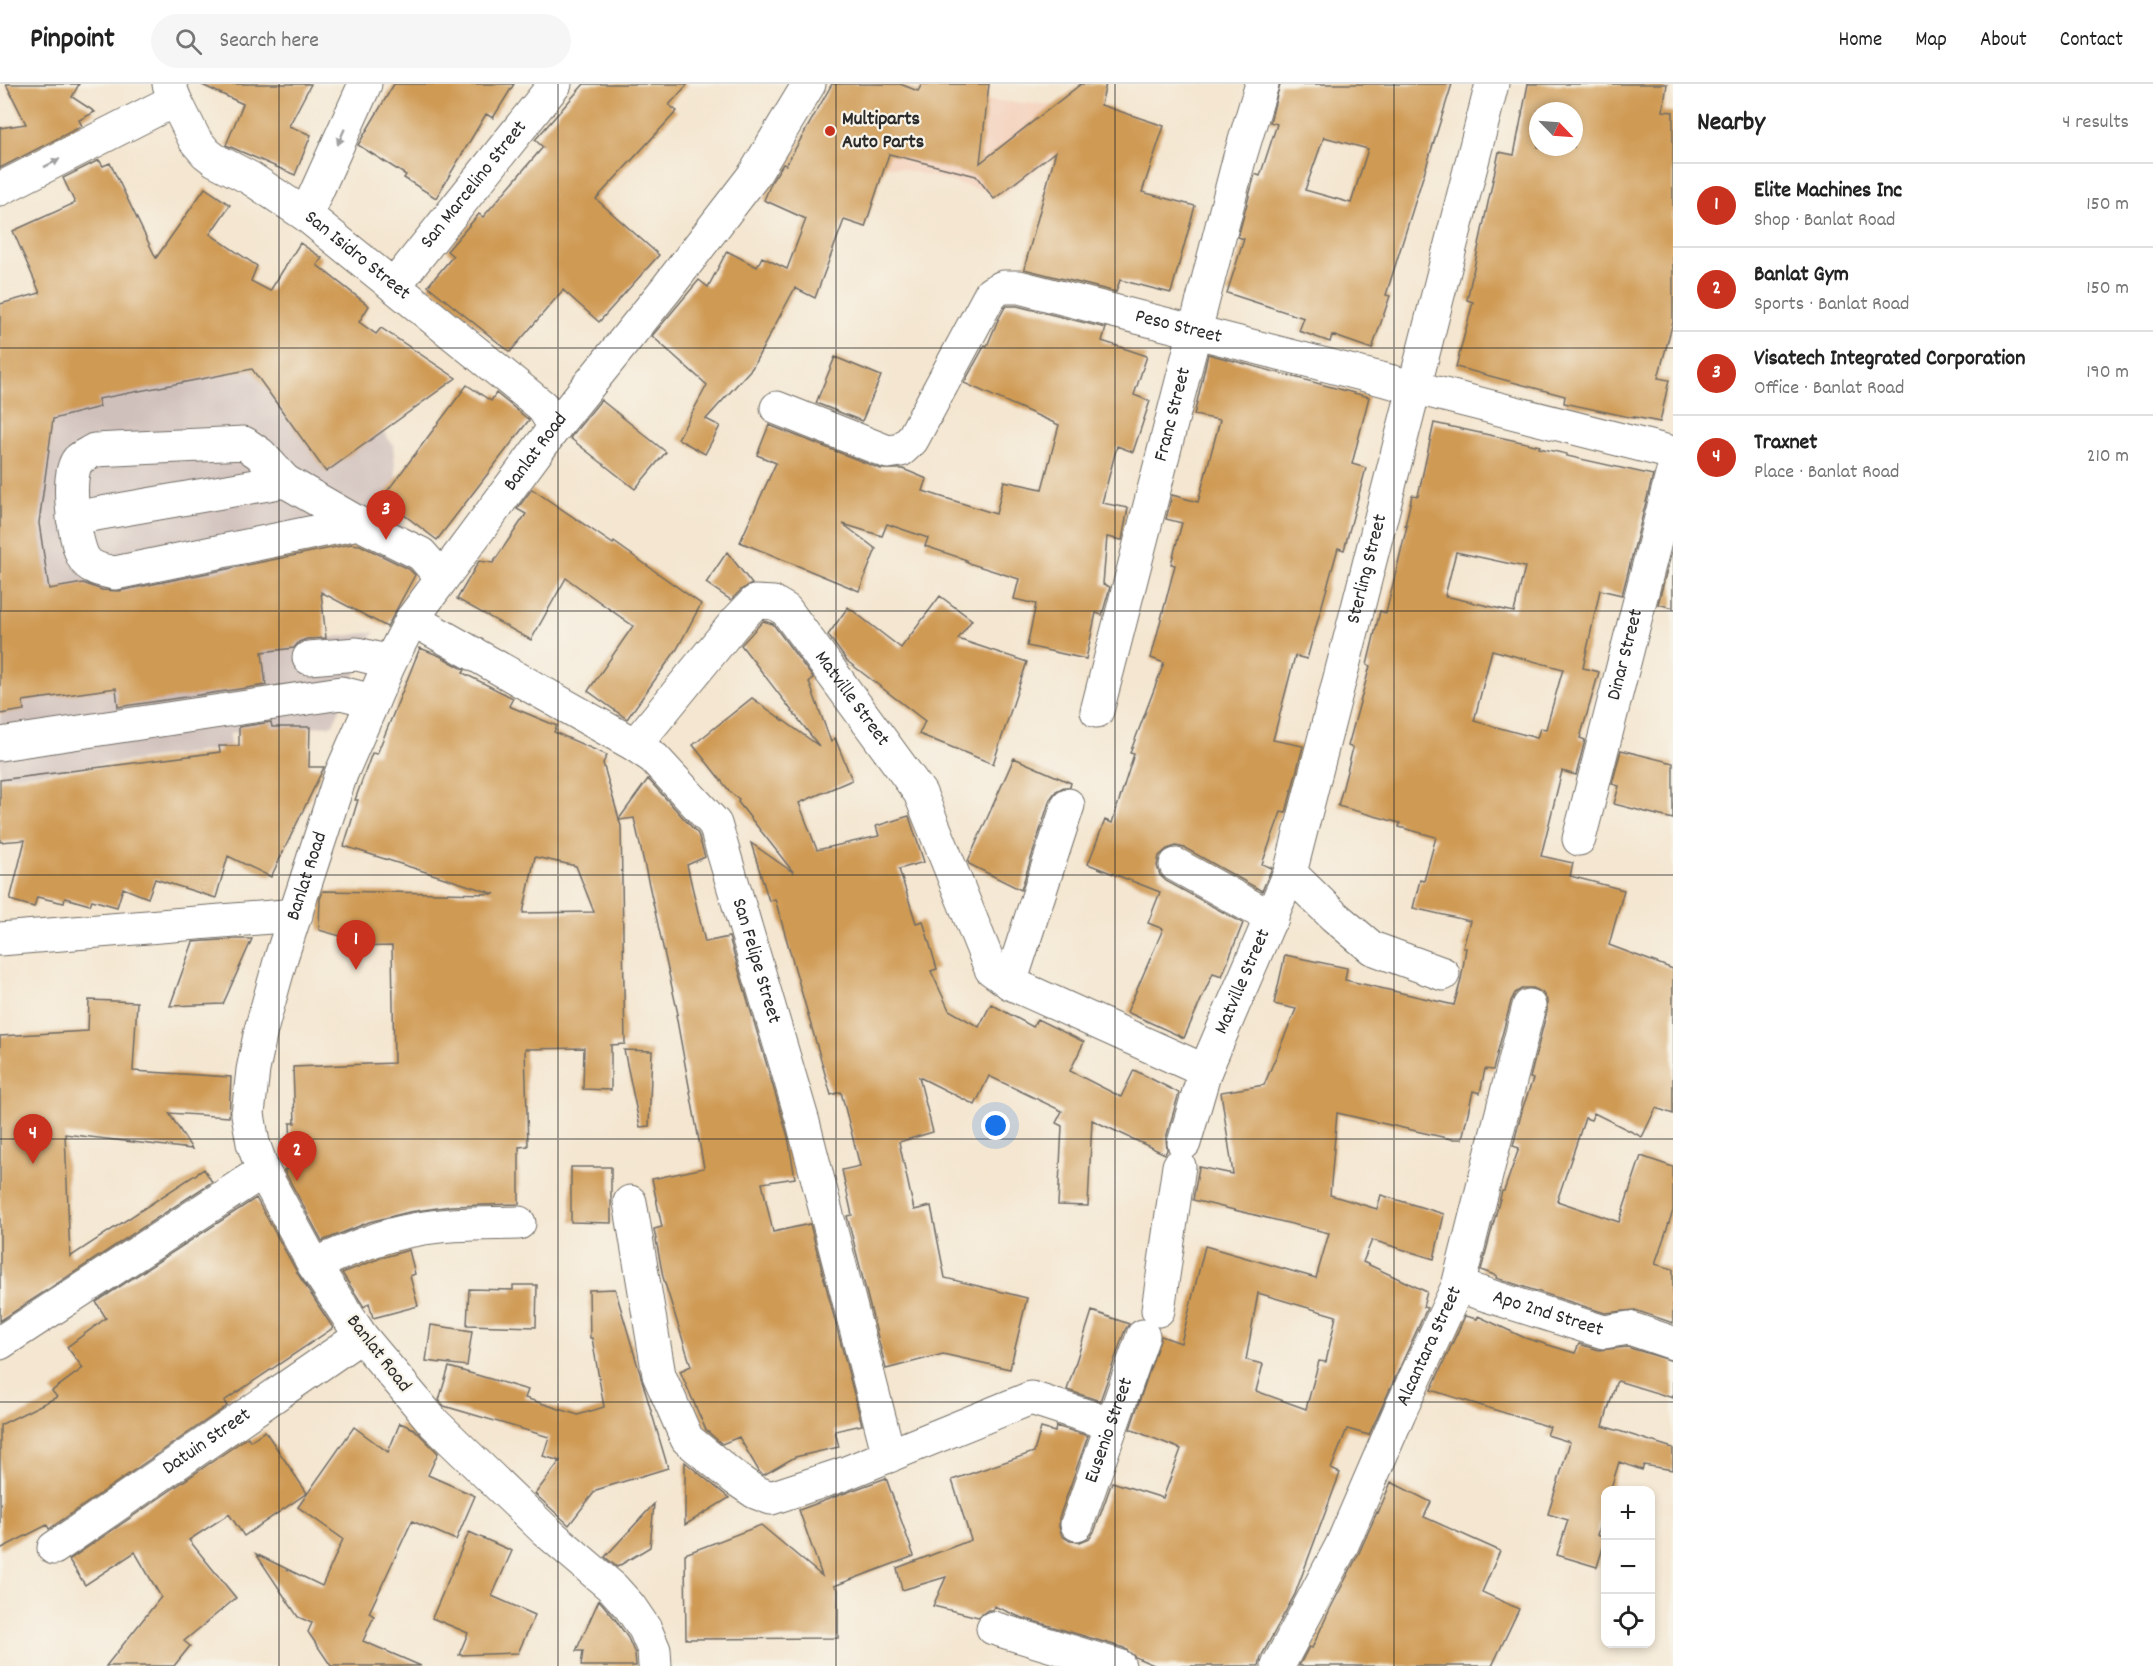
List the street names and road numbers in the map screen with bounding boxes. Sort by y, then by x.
street label: San Marcelino Street [414,115,534,255]
street label: San Isidro Street [298,205,416,308]
street label: Peso Street [1132,303,1225,352]
street label: Franc Street [1148,365,1199,465]
street label: Banlat Road [497,407,575,498]
street label: Sterling Street [1340,511,1395,627]
street label: Dinar Street [1601,606,1651,704]
street label: Matville Street [807,646,896,753]
street label: Banlat Road [280,828,335,924]
street label: San Felipe Street [724,895,787,1027]
street label: Matville Street [1208,925,1278,1039]
street label: Alcantara Street [1390,1282,1470,1411]
street label: Apo 2nd Street [1489,1284,1606,1345]
street label: Banlat Road [339,1309,417,1399]
street label: Eusenio Street [1078,1374,1141,1487]
street label: Datuin Street [157,1402,257,1483]

